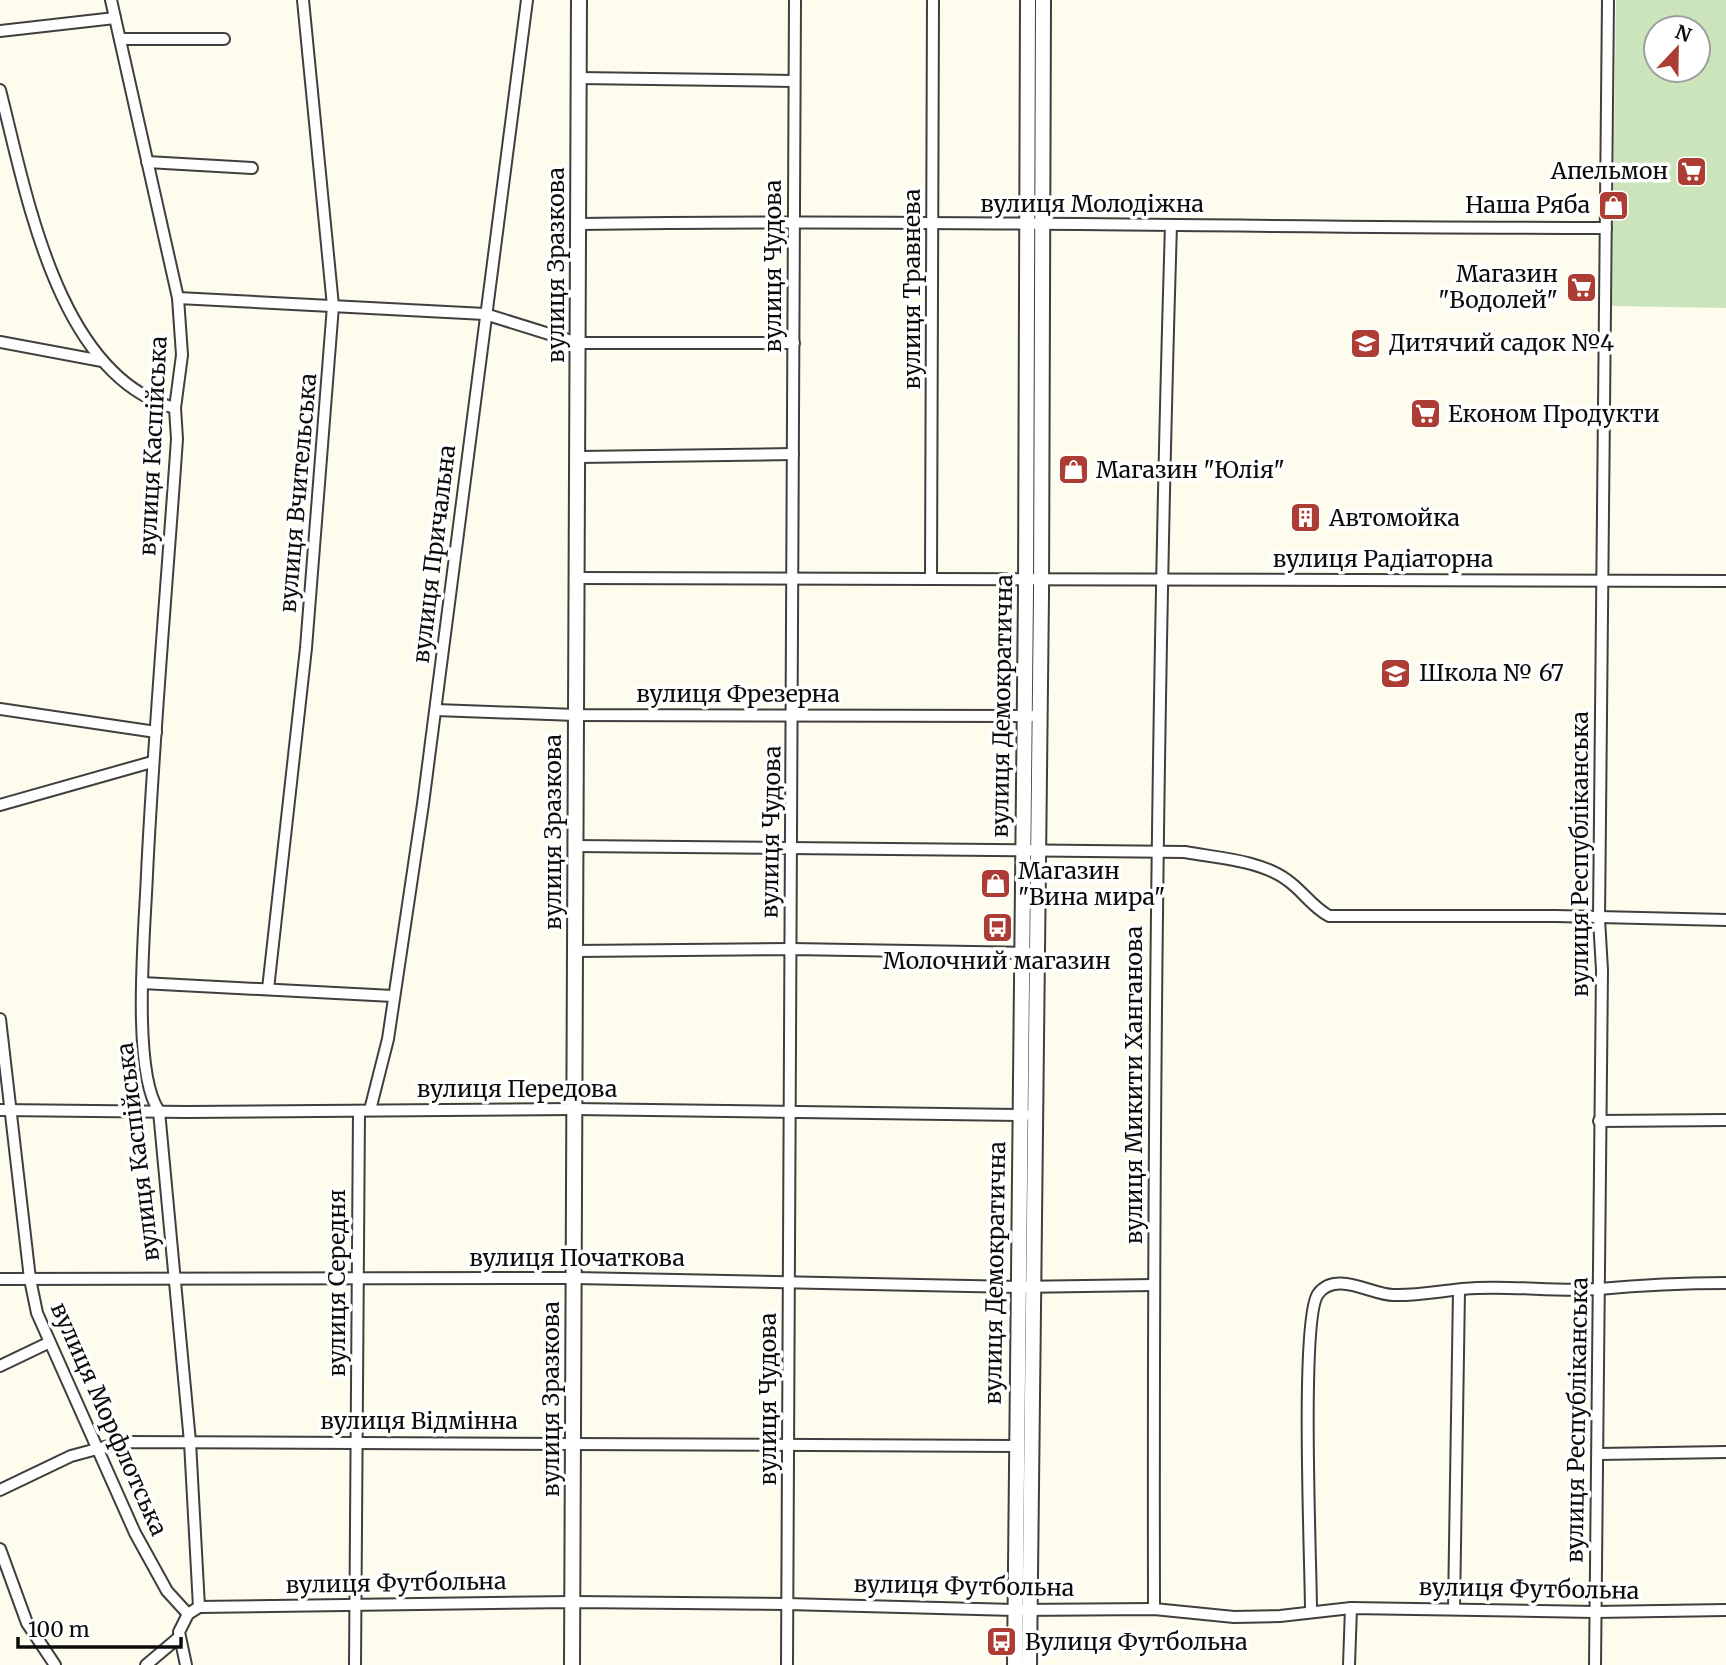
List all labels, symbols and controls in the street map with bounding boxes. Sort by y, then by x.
north arrow [1642,14,1712,84]
text: N [1672,19,1695,47]
supermarket icon: Апельмон [1674,154,1708,188]
place label: Апельмон [1550,156,1668,185]
street label: вулиця Зразкова [541,167,570,363]
street label: вулиця Чудова [758,180,787,352]
shop icon: Наша Ряба [1596,188,1630,222]
street label: вулиця Травнева [897,189,926,389]
street label: вулиця Молодіжна [980,189,1204,218]
place label: Наша Ряба [1465,190,1590,219]
place label: Магазин "Водолей" [1438,259,1558,314]
supermarket icon: Магазин "Водолей" [1564,270,1598,304]
school or university icon: Дитячий садок №4 [1349,326,1383,360]
place label: Дитячий садок №4 [1389,328,1614,357]
street label: вулиця Каспійська [132,335,173,557]
street label: вулиця Вчительська [273,372,322,614]
supermarket icon: Економ Продукти [1408,397,1442,431]
place label: Економ Продукти [1448,399,1660,428]
street label: вулиця Причальна [406,443,461,665]
shop icon: Магазин "Юлія" [1056,453,1090,487]
place label: Магазин "Юлія" [1096,455,1285,484]
building icon: Автомойка [1289,501,1323,535]
place label: Автомойка [1328,503,1460,532]
street label: вулиця Радіаторна [1273,544,1493,573]
street label: вулиця Демократична [985,574,1018,838]
school or university icon: Школа № 67 [1379,656,1413,690]
place label: Школа № 67 [1419,658,1564,687]
street label: вулиця Фрезерна [636,679,840,708]
street label: вулиця Республіканська [1565,711,1594,997]
street label: вулиця Зразкова [538,734,567,930]
street label: вулиця Чудова [754,745,787,919]
place label: Магазин "Вина мира" [1018,856,1165,911]
shop icon: Магазин "Вина мира" [978,867,1012,901]
bus stop icon: Молочний магазин [980,910,1014,944]
street label: вулиця Микити Ханганова [1119,926,1148,1244]
place label: Молочний магазин [883,946,1111,975]
street label: вулиця Каспійська [110,1041,165,1263]
street label: вулиця Передова [417,1074,617,1103]
street label: вулиця Демократична [978,1141,1011,1405]
street label: вулиця Середня [322,1189,351,1377]
street label: вулиця Початкова [469,1243,685,1272]
street label: вулиця Республіканська [1560,1277,1593,1563]
street label: вулиця Морфлотська [45,1298,174,1540]
street label: вулиця Зразкова [536,1301,565,1497]
street label: вулиця Чудова [753,1313,782,1485]
street label: вулиця Відмінна [320,1406,518,1435]
street label: вулиця Футбольна [285,1566,507,1599]
street label: вулиця Футбольна [853,1569,1075,1602]
street label: вулиця Футбольна [1418,1572,1640,1605]
scale bar [18,1606,180,1650]
text: 100 m [28,1616,90,1643]
bus stop icon: Вулиця Футбольна [985,1625,1019,1659]
place label: Вулиця Футбольна [1025,1627,1248,1656]

